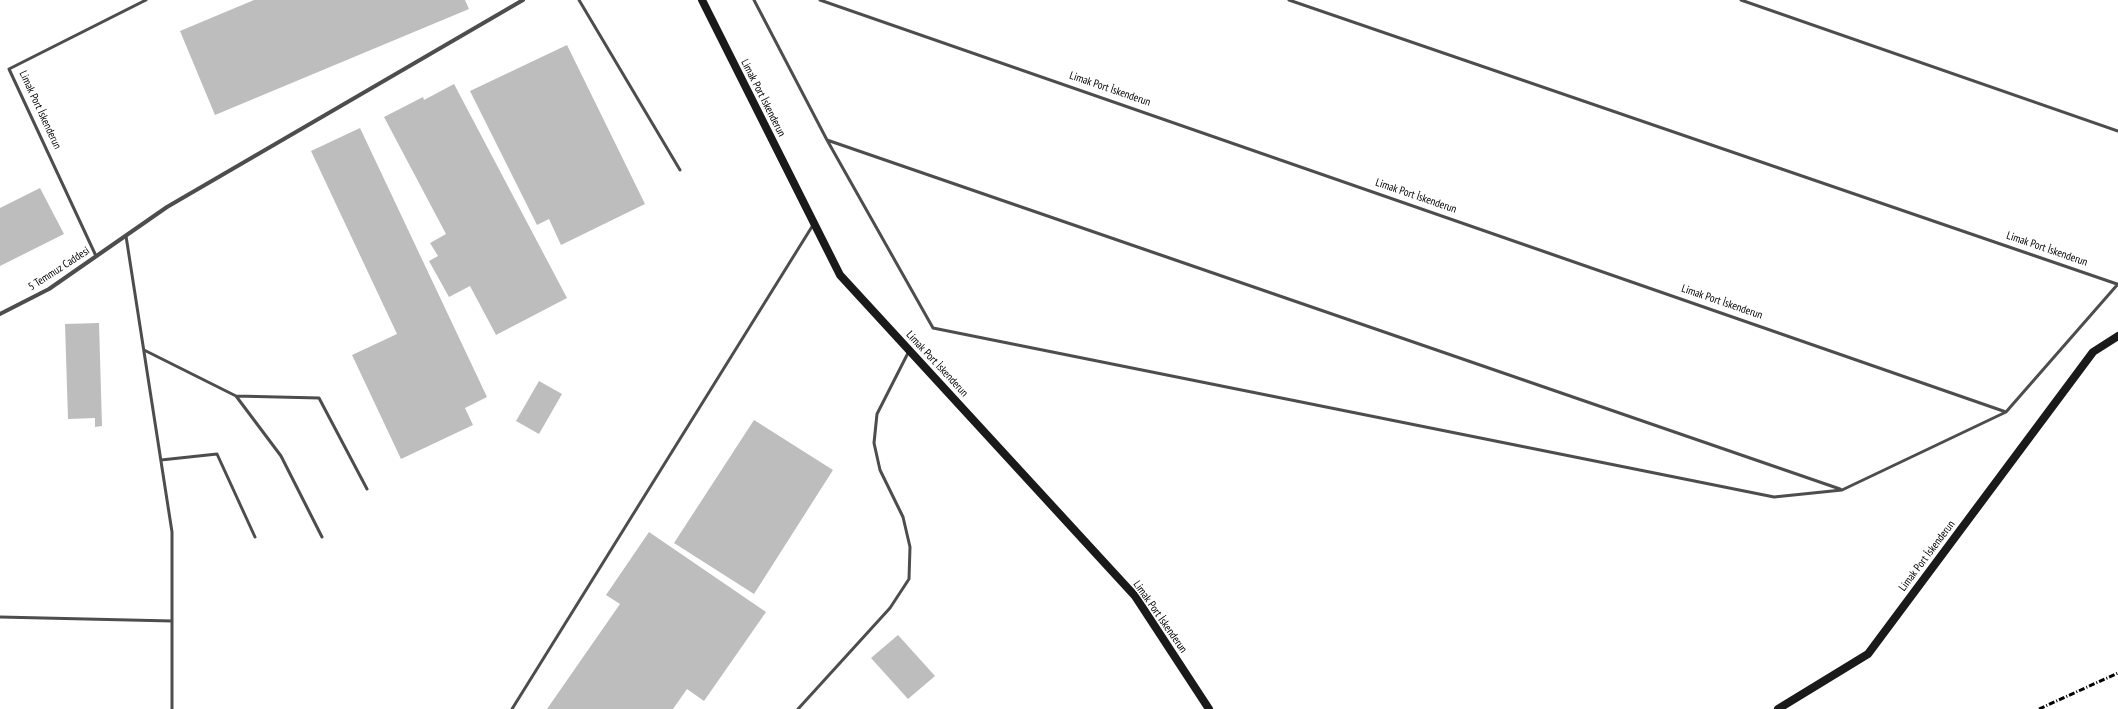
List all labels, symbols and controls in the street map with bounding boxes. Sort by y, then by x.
street label: Limak Port İskenderun [738,57,788,139]
street label: Limak Port İskenderun [16,69,64,151]
street label: Limak Port İskenderun [1068,69,1152,109]
street label: Limak Port İskenderun [1374,176,1458,216]
street label: Limak Port İskenderun [2005,229,2089,269]
street label: 5 Temmuz Caddesi [26,244,92,294]
street label: Limak Port İskenderun [1680,282,1764,322]
street label: Limak Port İskenderun [903,328,971,400]
street label: Limak Port İskenderun [1896,518,1958,594]
street label: Limak Port İskenderun [1130,578,1190,656]

